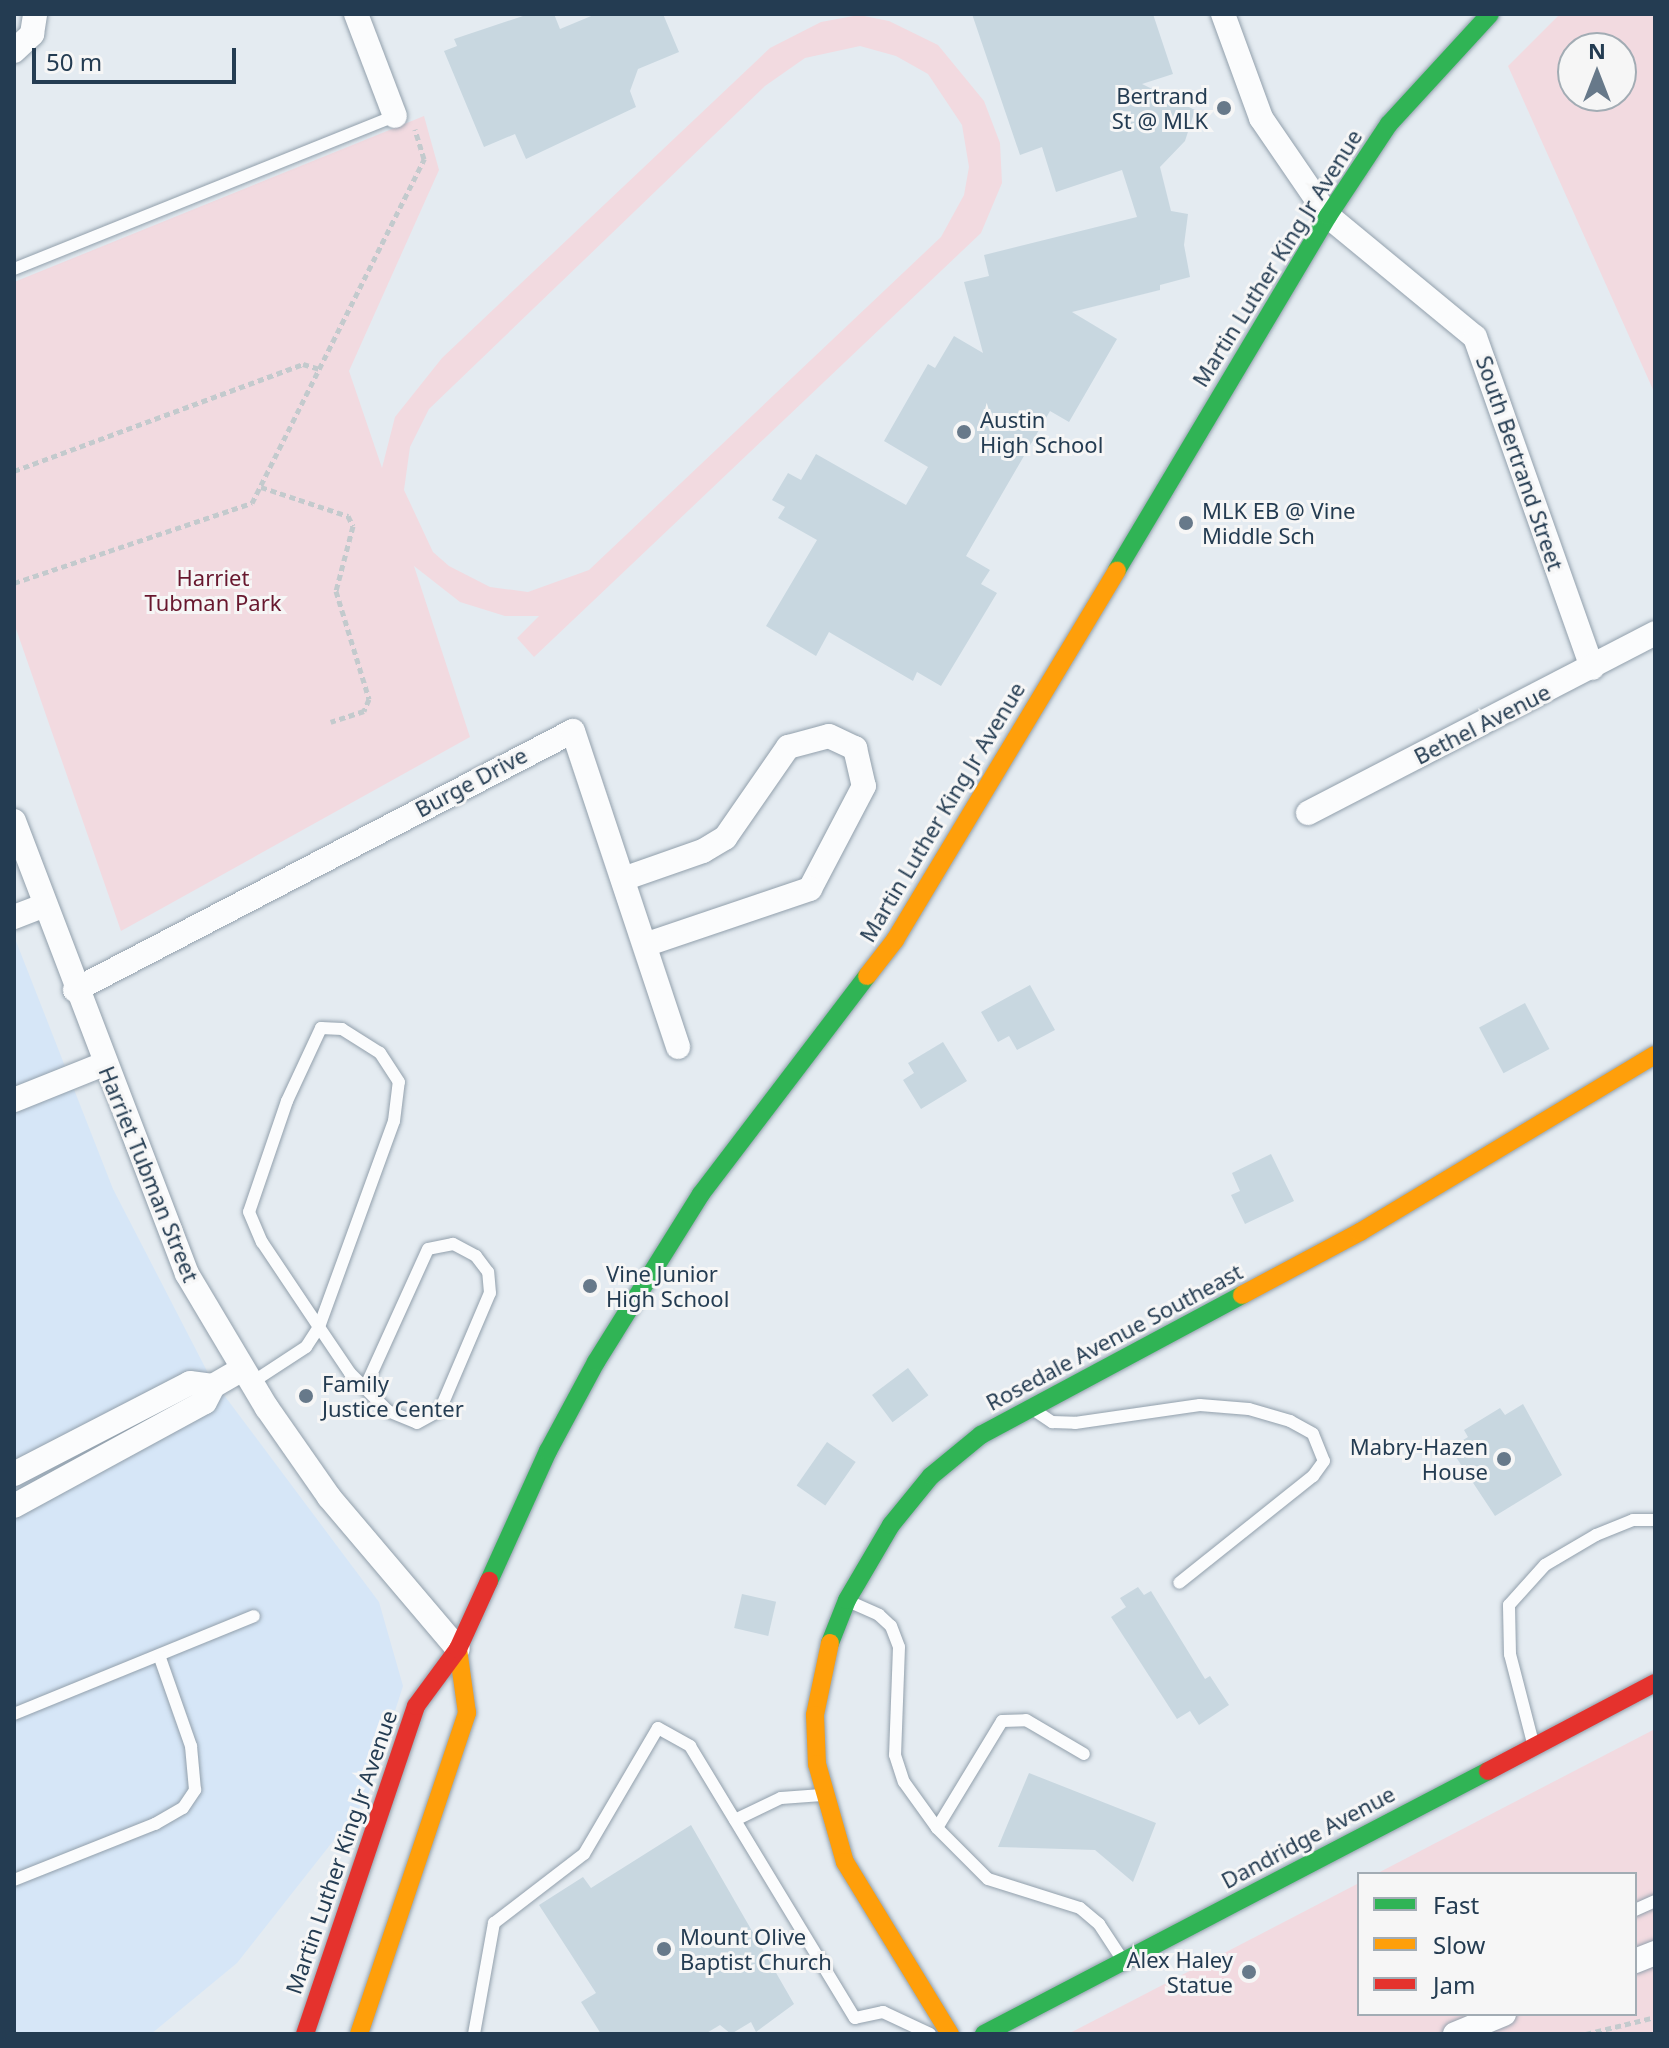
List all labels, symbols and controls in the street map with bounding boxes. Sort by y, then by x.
scale bar [36,32,240,82]
north arrow [1557,32,1637,112]
text: N [1588,35,1606,65]
text: 50 m [46,45,102,78]
place label: Bertrand St @ MLK [1112,82,1208,134]
marker: Bertrand St @ MLK [1215,99,1233,117]
street label: Martin Luther King Jr Avenue [1187,124,1367,392]
street label: South Bertrand Street [1471,352,1569,574]
place label: Austin High School [980,406,1103,458]
marker: Austin High School [955,423,973,441]
place label: MLK EB @ Vine Middle Sch [1202,497,1355,548]
marker: MLK EB @ Vine Middle Sch [1177,514,1195,532]
park label: Harriet Tubman Park [145,564,281,616]
street label: Martin Luther King Jr Avenue [854,677,1030,947]
street label: Bethel Avenue [1409,678,1555,770]
street label: Burge Drive [411,742,531,822]
street label: Harriet Tubman Street [94,1062,204,1286]
street label: Rosedale Avenue Southeast [981,1258,1247,1416]
place label: Vine Junior High School [606,1260,729,1312]
marker: Vine Junior High School [581,1277,599,1295]
place label: Family Justice Center [322,1370,464,1422]
marker: Family Justice Center [297,1387,315,1405]
place label: Mabry-Hazen House [1350,1433,1488,1484]
marker: Mabry-Hazen House [1495,1450,1513,1468]
street label: Martin Luther King Jr Avenue [280,1707,402,1997]
street label: Dandridge Avenue [1217,1780,1399,1894]
legend [1357,1872,1637,2016]
text: Fast [1433,1888,1479,1921]
place label: Mount Olive Baptist Church [680,1923,832,1974]
text: Slow [1433,1928,1485,1961]
marker: Mount Olive Baptist Church [655,1940,673,1958]
place label: Alex Haley Statue [1126,1946,1233,1998]
marker: Alex Haley Statue [1240,1963,1258,1981]
text: Jam [1433,1968,1475,2001]

